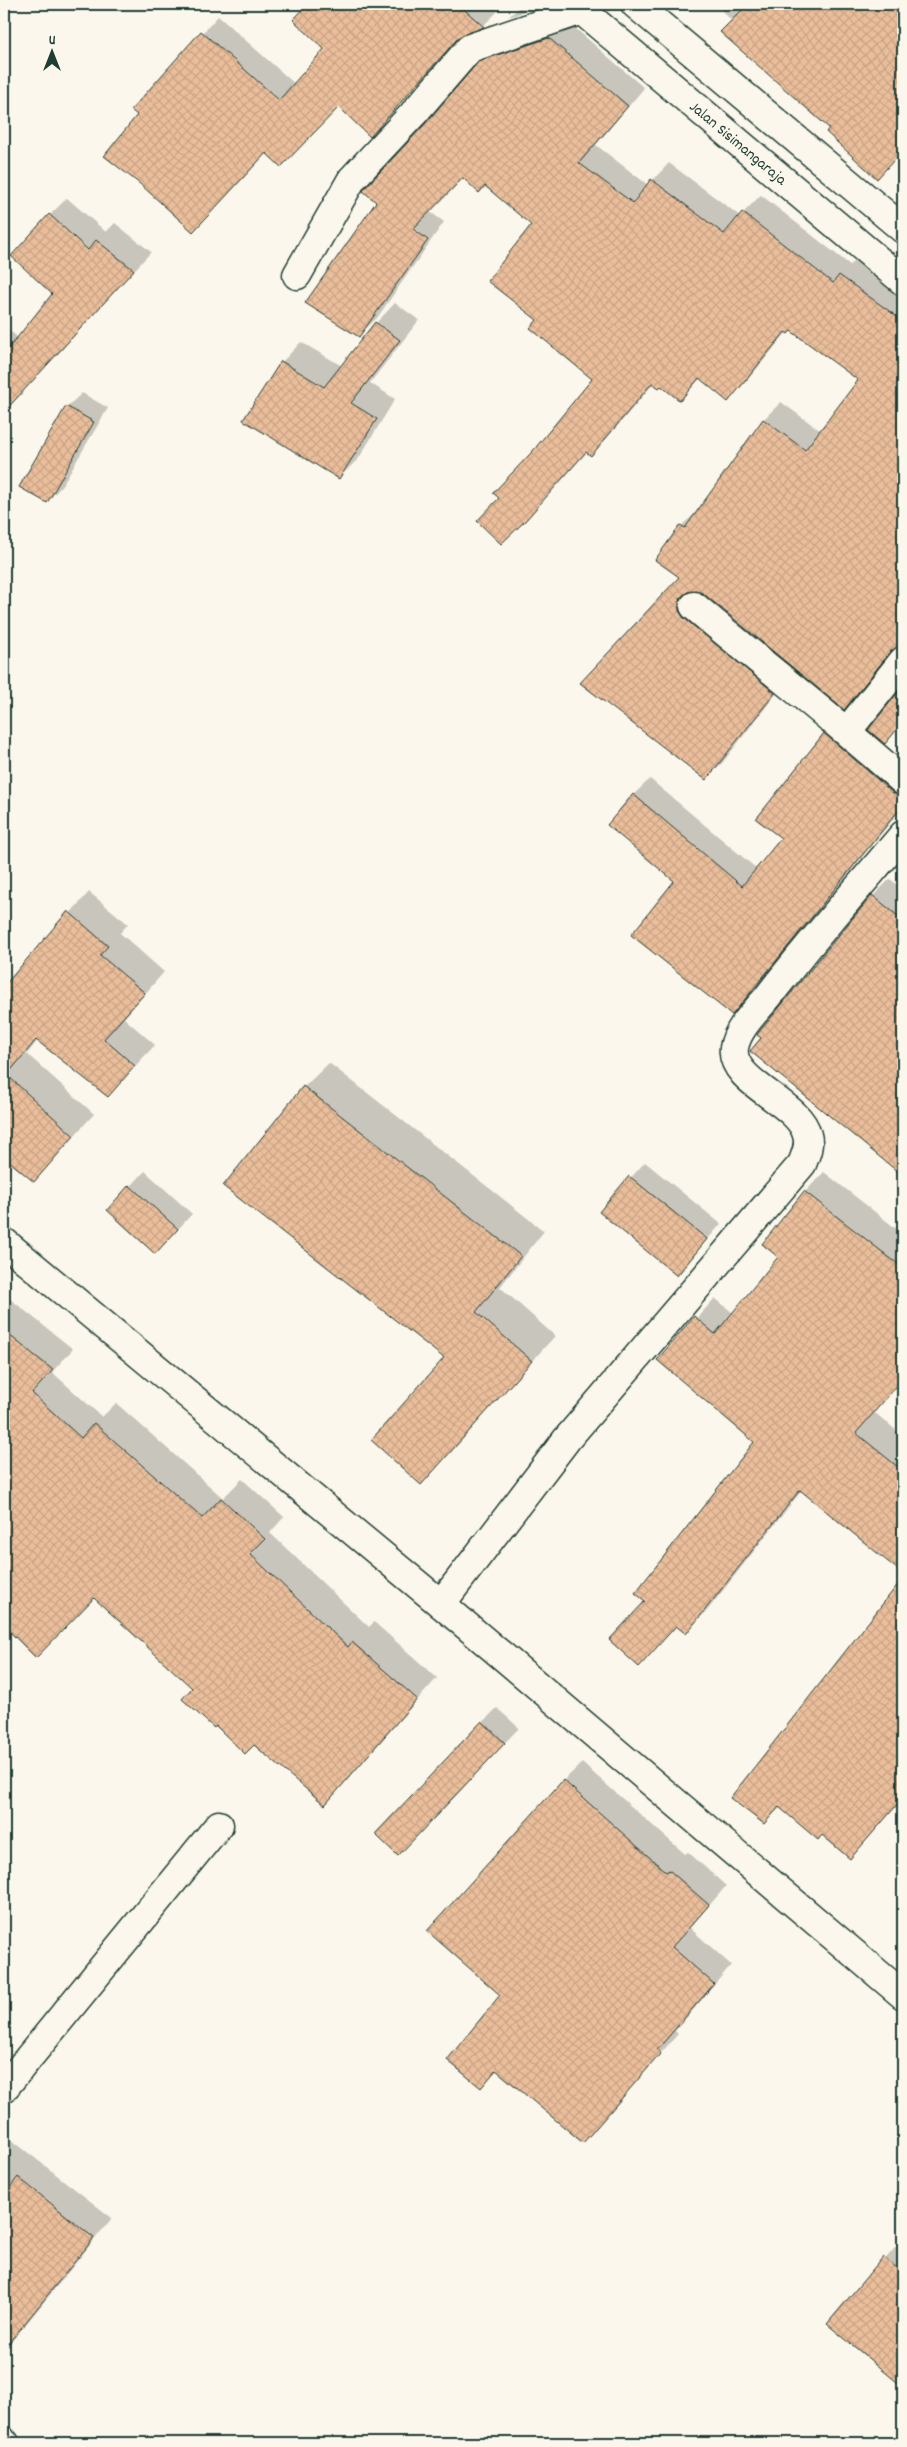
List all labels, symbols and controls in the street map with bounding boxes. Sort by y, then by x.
north arrow [28,28,78,78]
text: U [49,31,56,51]
street label: Jalan Sisimangaraja [684,96,791,192]

